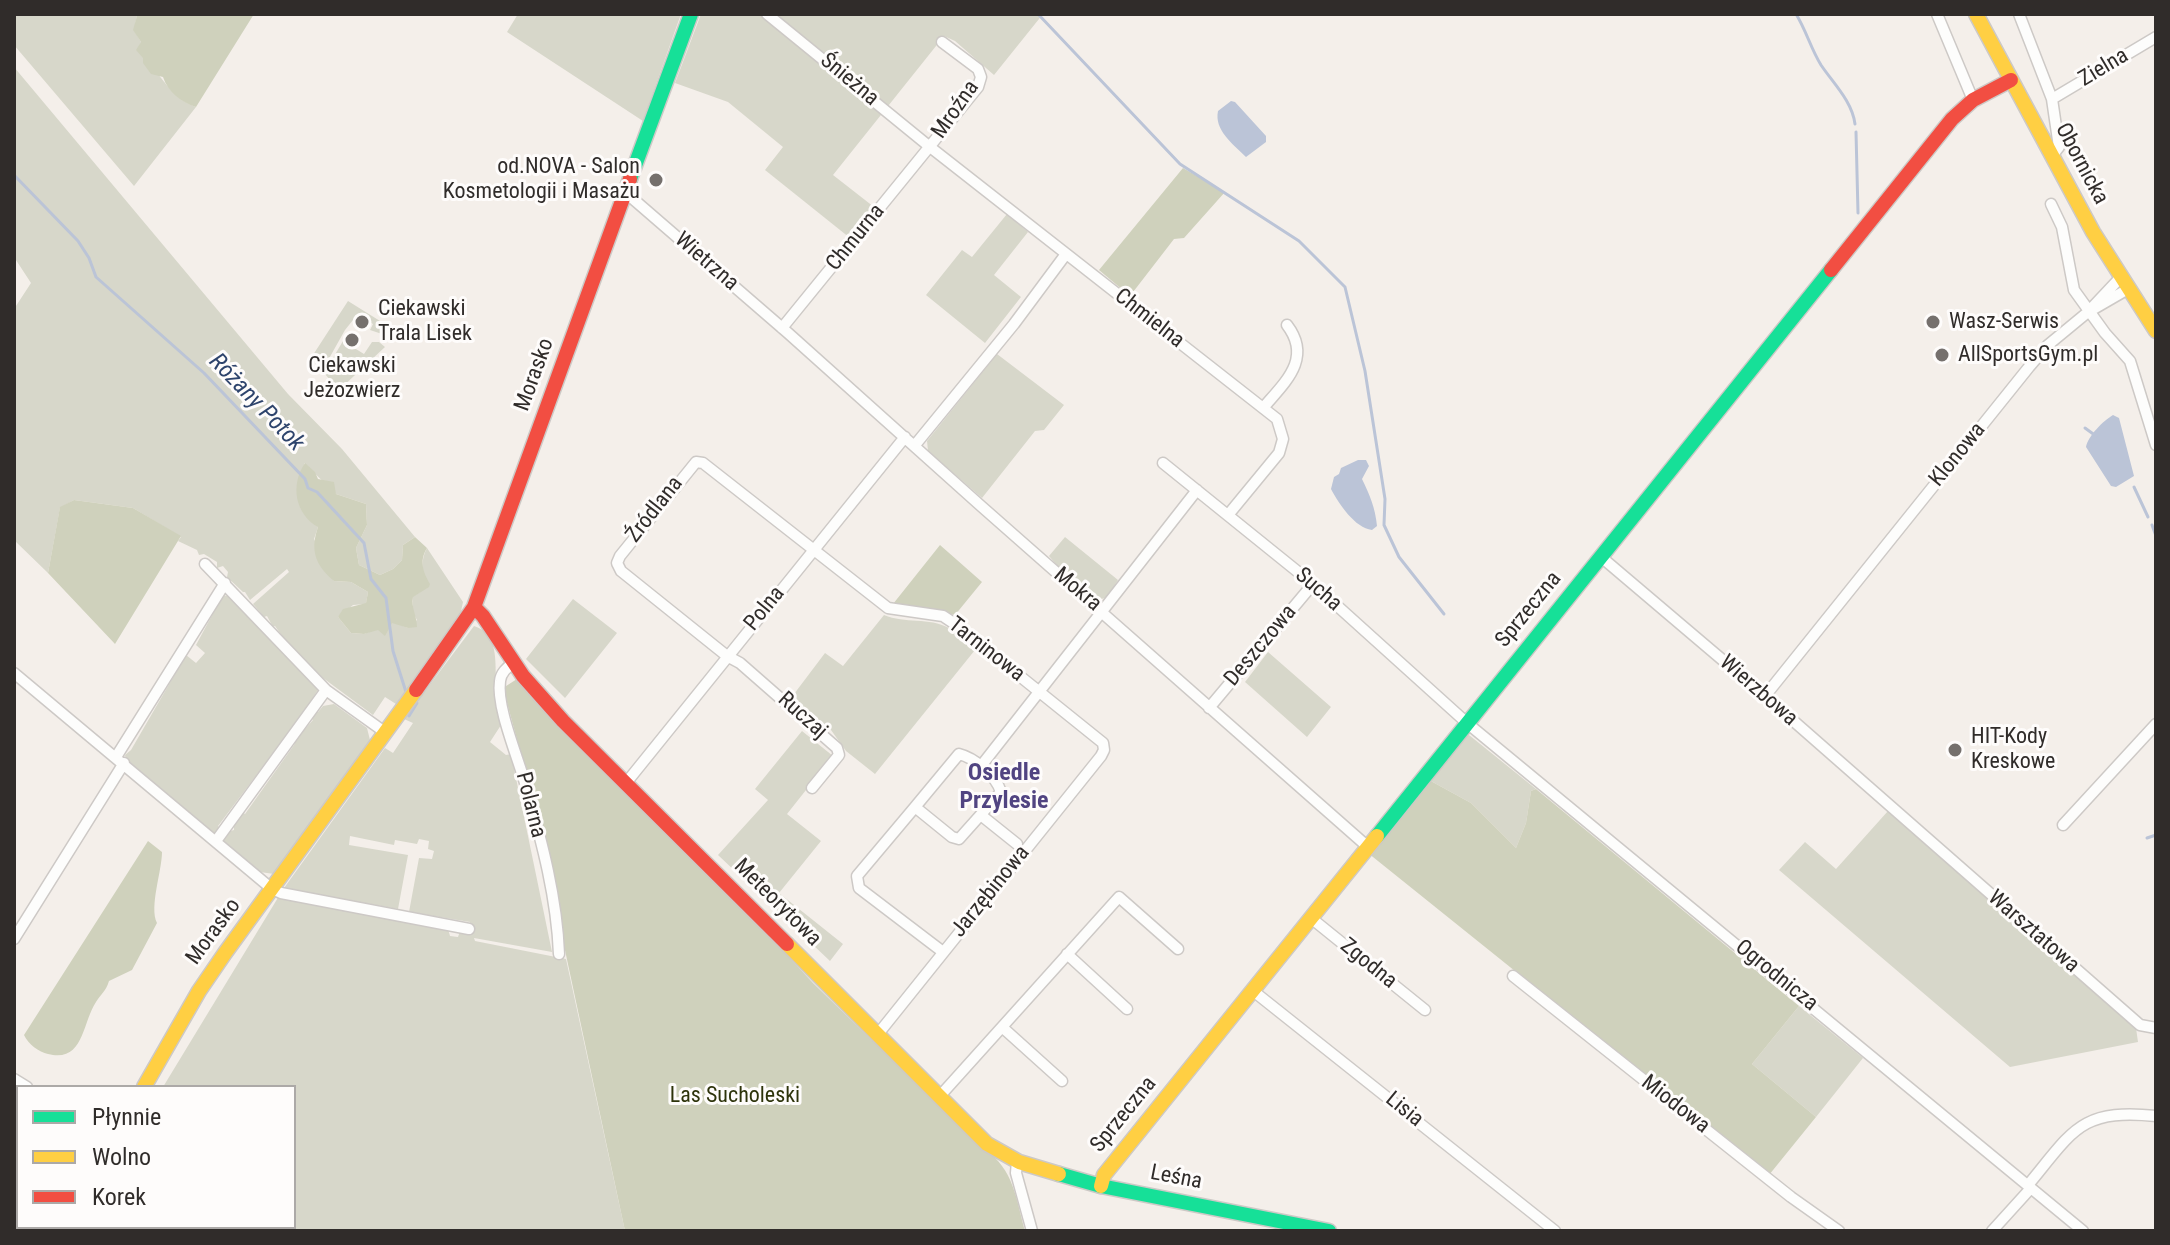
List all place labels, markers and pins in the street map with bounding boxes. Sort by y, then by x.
place label: od.NOVA - Salon Kosmetologii i Masażu [443,154,640,206]
marker: od.NOVA - Salon Kosmetologii i Masażu [647,171,665,189]
place label: Ciekawski Trala Lisek [378,296,472,348]
place label: Wasz-Serwis [1949,309,2059,335]
marker: Ciekawski Trala Lisek [353,313,371,331]
marker: Wasz-Serwis [1924,313,1942,331]
marker: Ciekawski Jeżozwierz [343,331,361,349]
place label: AllSportsGym.pl [1958,342,2098,368]
marker: AllSportsGym.pl [1933,346,1951,364]
place label: Ciekawski Jeżozwierz [304,353,400,404]
place label: HIT-Kody Kreskowe [1971,724,2055,776]
marker: HIT-Kody Kreskowe [1946,741,1964,759]

